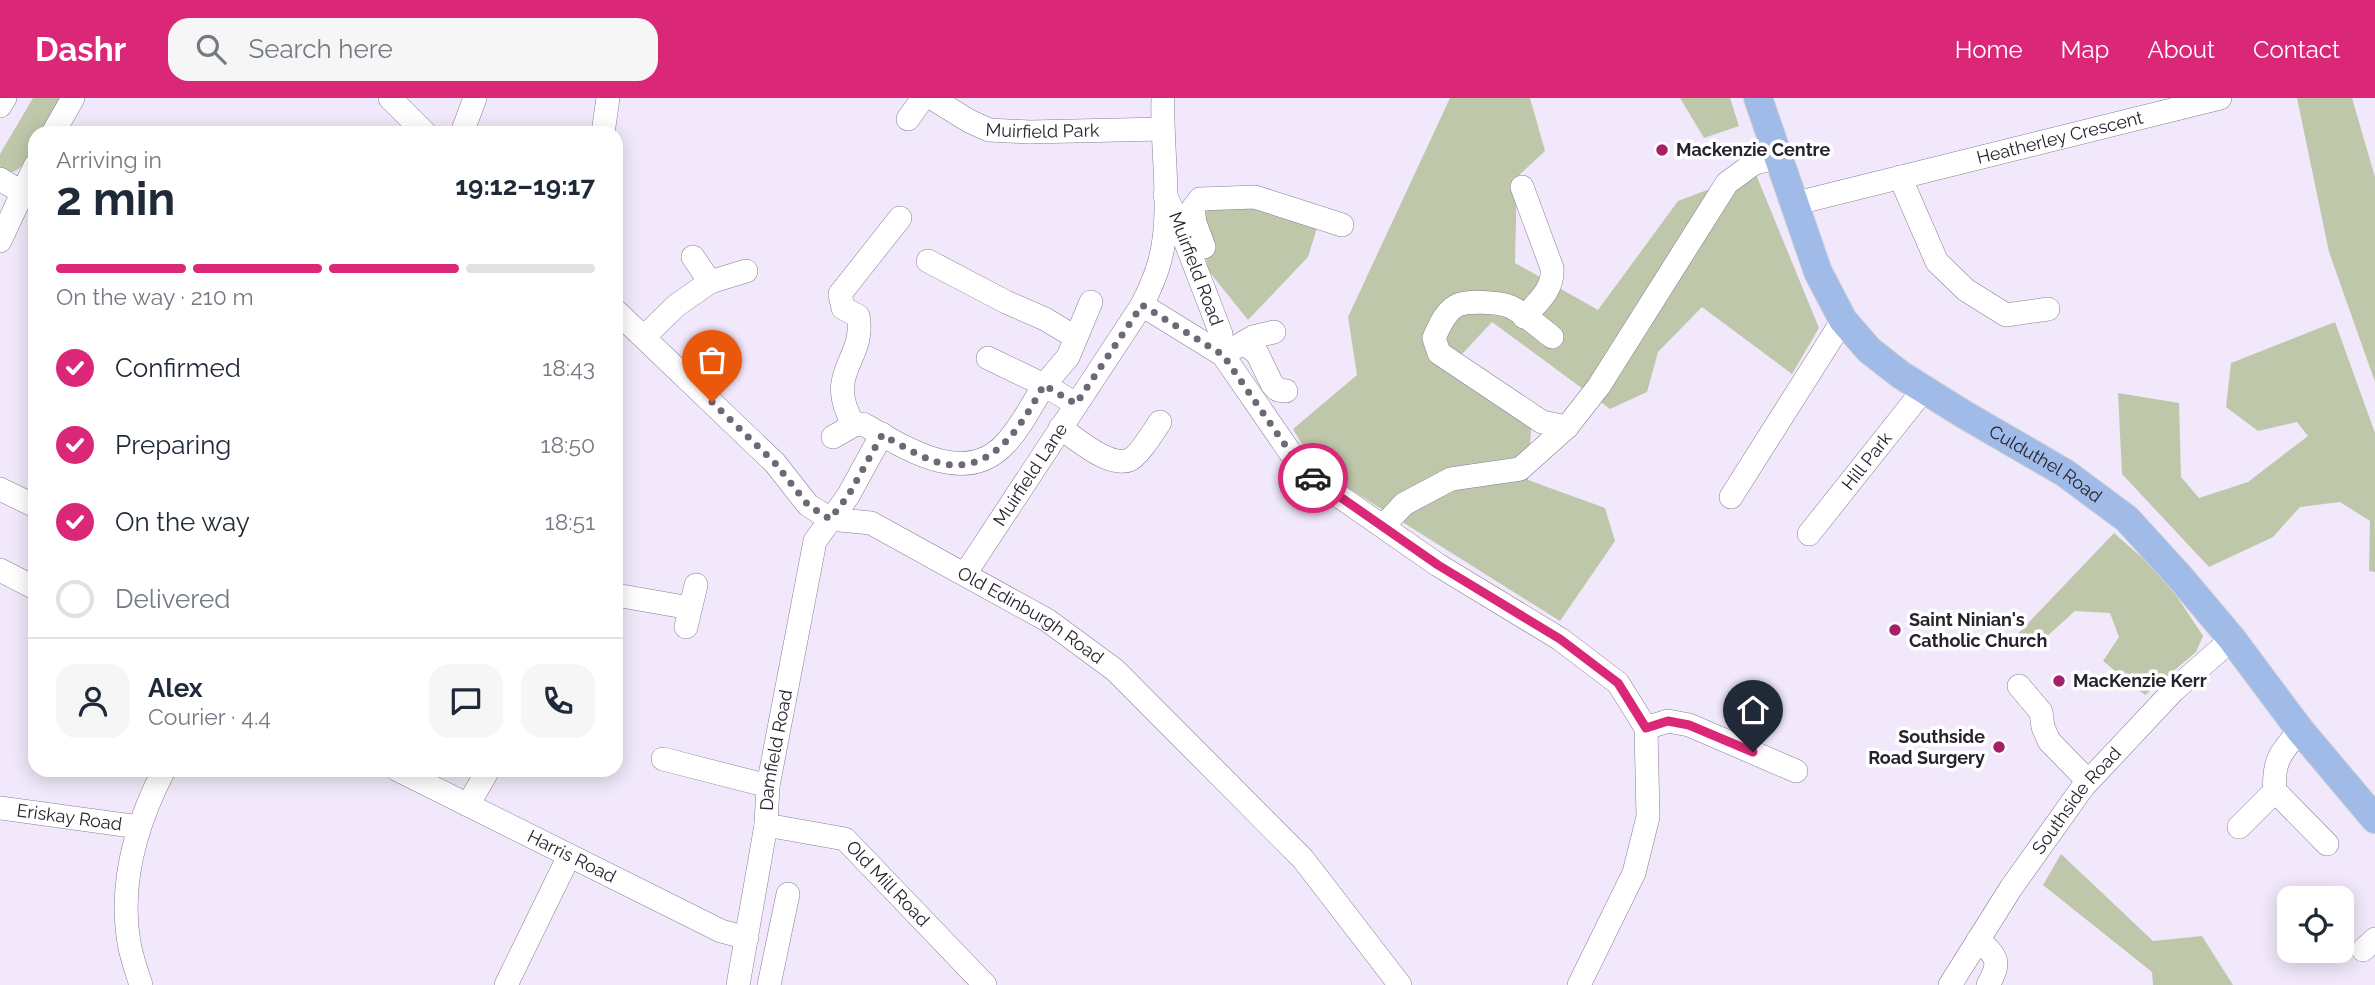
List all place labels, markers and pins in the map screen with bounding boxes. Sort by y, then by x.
place label: Mackenzie Centre [1676,139,1830,160]
marker: Mackenzie Centre [1654,142,1670,158]
pin [682,330,742,402]
place label: Saint Ninian's Catholic Church [1909,609,2047,651]
marker: Saint Ninian's Catholic Church [1887,622,1903,638]
place label: MacKenzie Kerr [2073,670,2207,691]
marker: MacKenzie Kerr [2051,673,2067,689]
pin [1723,680,1783,752]
place label: Southside Road Surgery [1868,726,1985,768]
marker: Southside Road Surgery [1991,739,2007,755]

